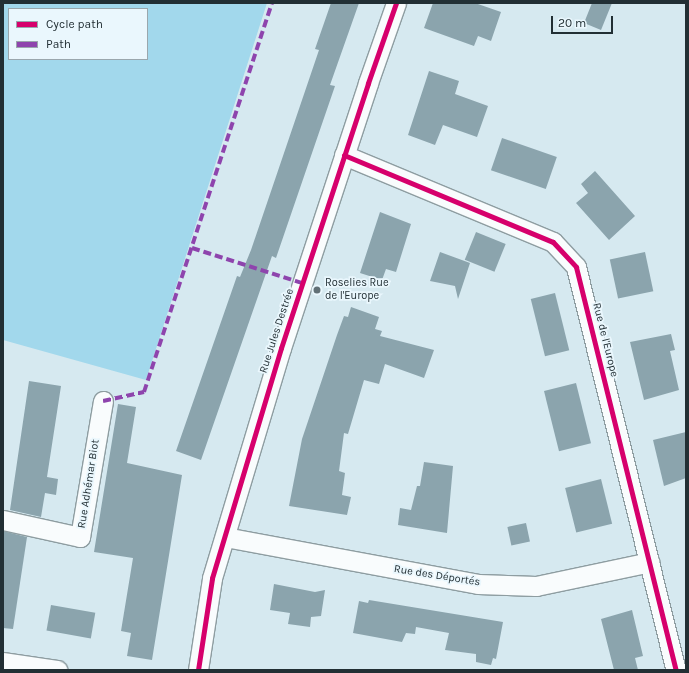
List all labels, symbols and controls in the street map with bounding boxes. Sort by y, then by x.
legend [8,8,148,60]
scale bar [553,8,615,34]
text: 20 m [558,16,586,30]
text: Cycle path [46,17,103,31]
text: Path [46,37,71,51]
place label: Roselies Rue de l'Europe [325,277,389,303]
marker: Roselies Rue de l'Europe [312,285,322,295]
street label: Rue Jules Destrée [257,287,297,375]
street label: Rue de l'Europe [589,302,621,378]
street label: Rue Adhémar Biot [75,439,103,529]
street label: Rue des Déportés [393,563,481,589]

